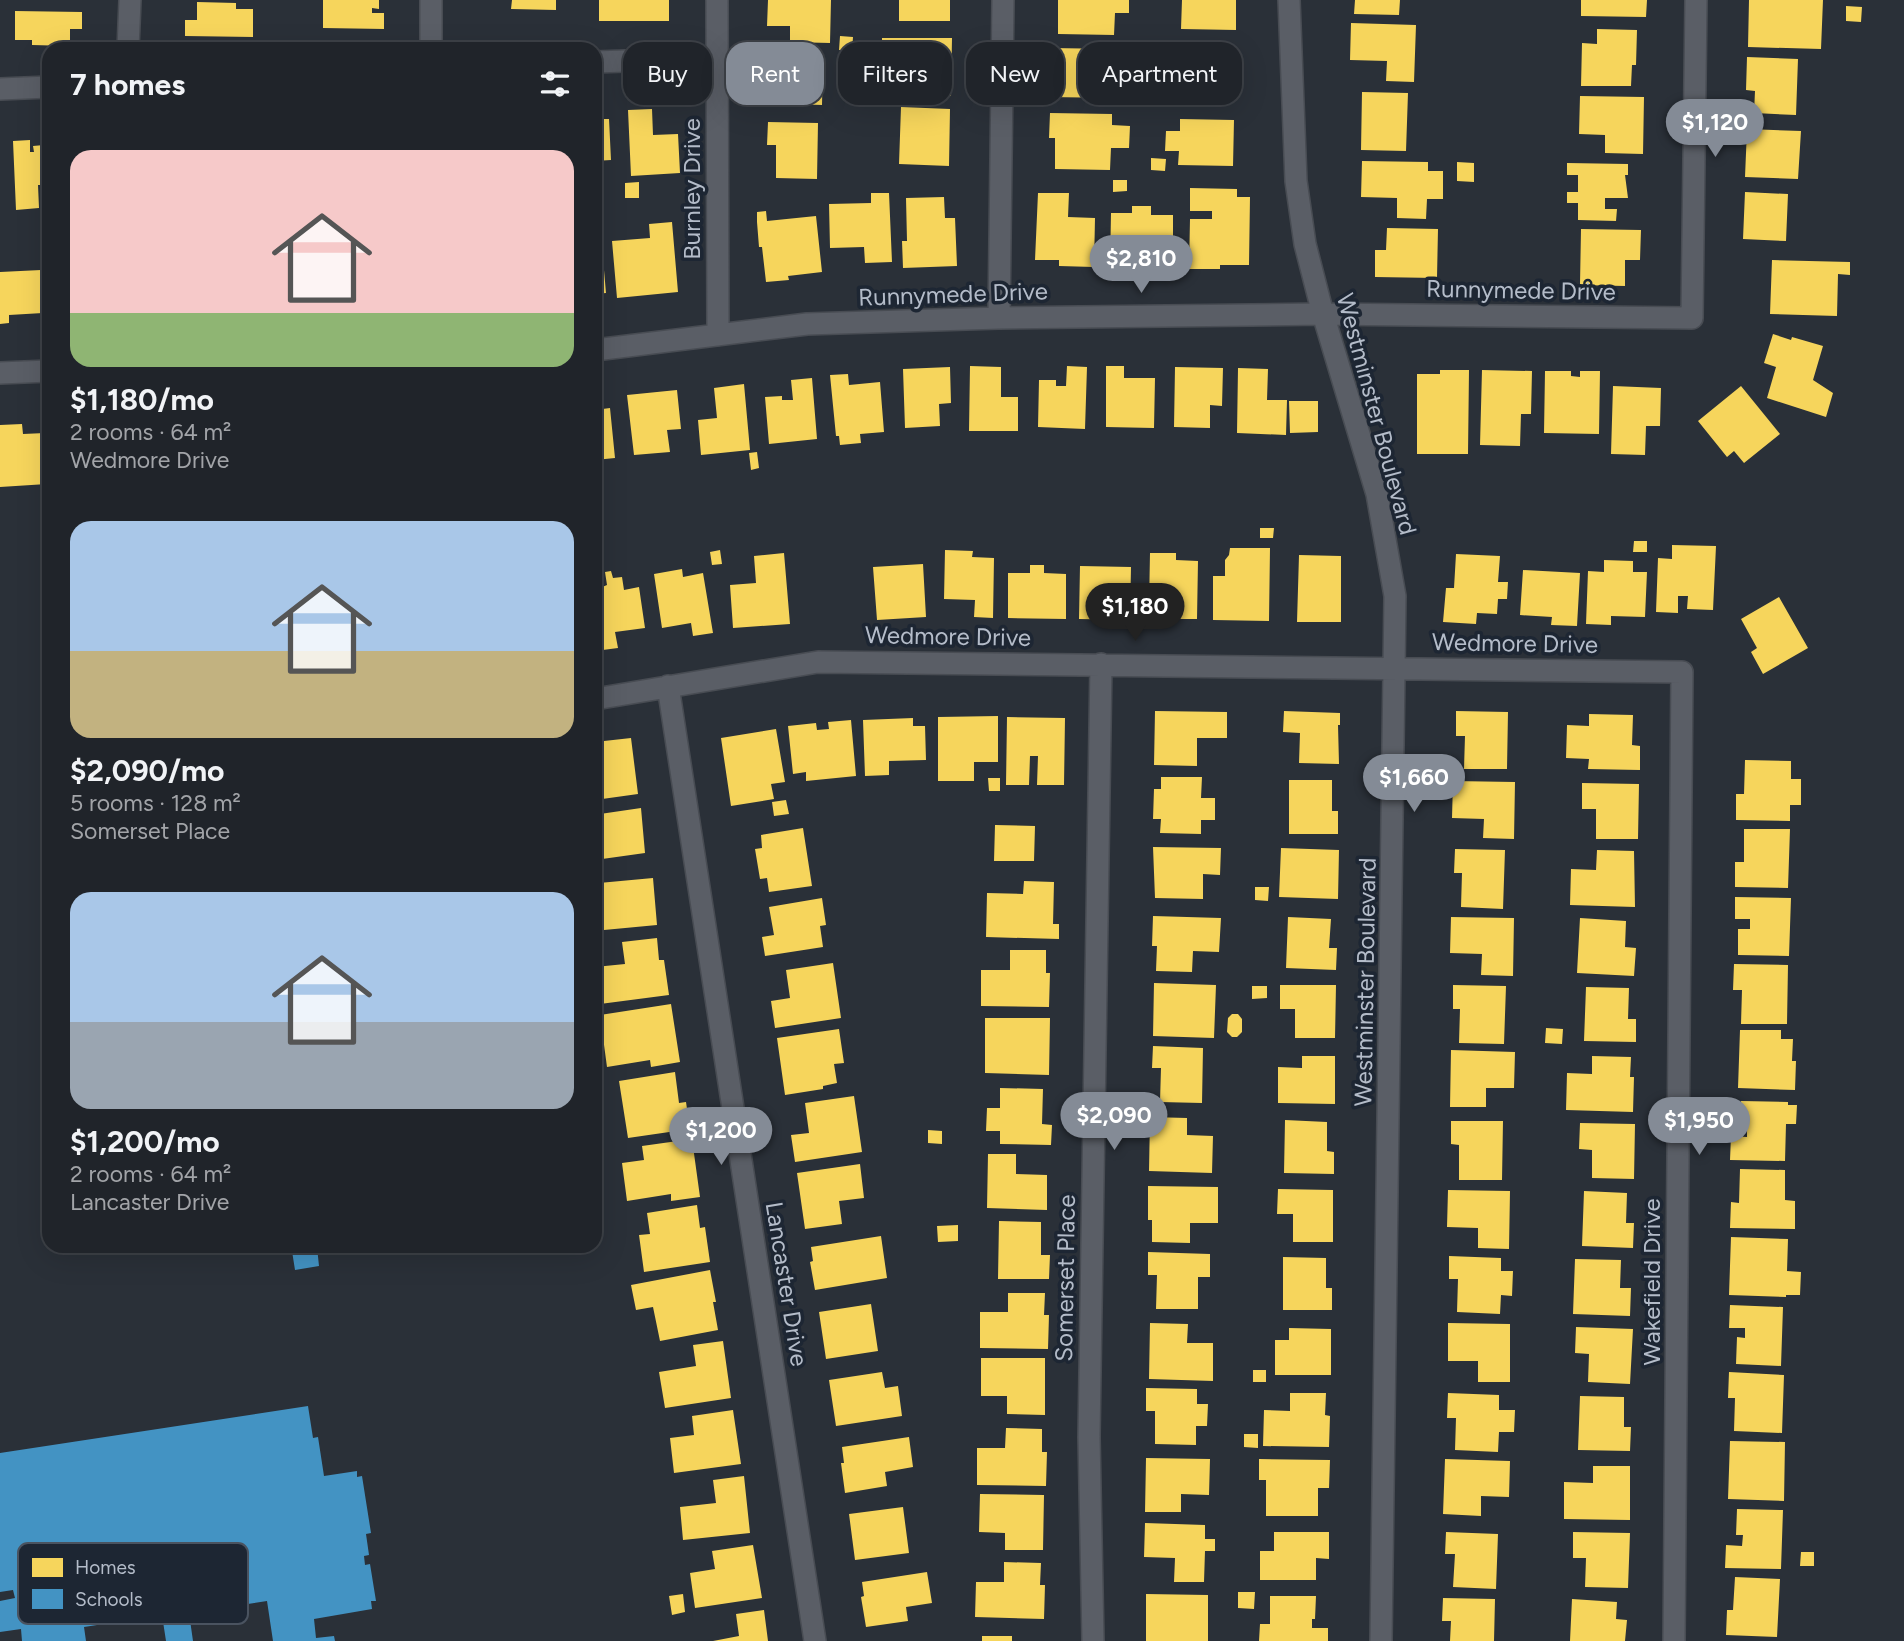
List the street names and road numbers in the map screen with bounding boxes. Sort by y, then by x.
street label: Burnley Drive [677,118,706,260]
street label: Runnymede Drive [1426,274,1616,306]
street label: Runnymede Drive [858,276,1048,312]
street label: Westminster Boulevard [1331,290,1423,538]
street label: Wedmore Drive [865,620,1031,652]
street label: Wedmore Drive [1432,627,1598,659]
street label: Westminster Boulevard [1348,857,1382,1107]
street label: Somerset Place [1049,1194,1081,1362]
street label: Wakefield Drive [1637,1198,1666,1366]
street label: Lancaster Drive [760,1200,814,1368]

